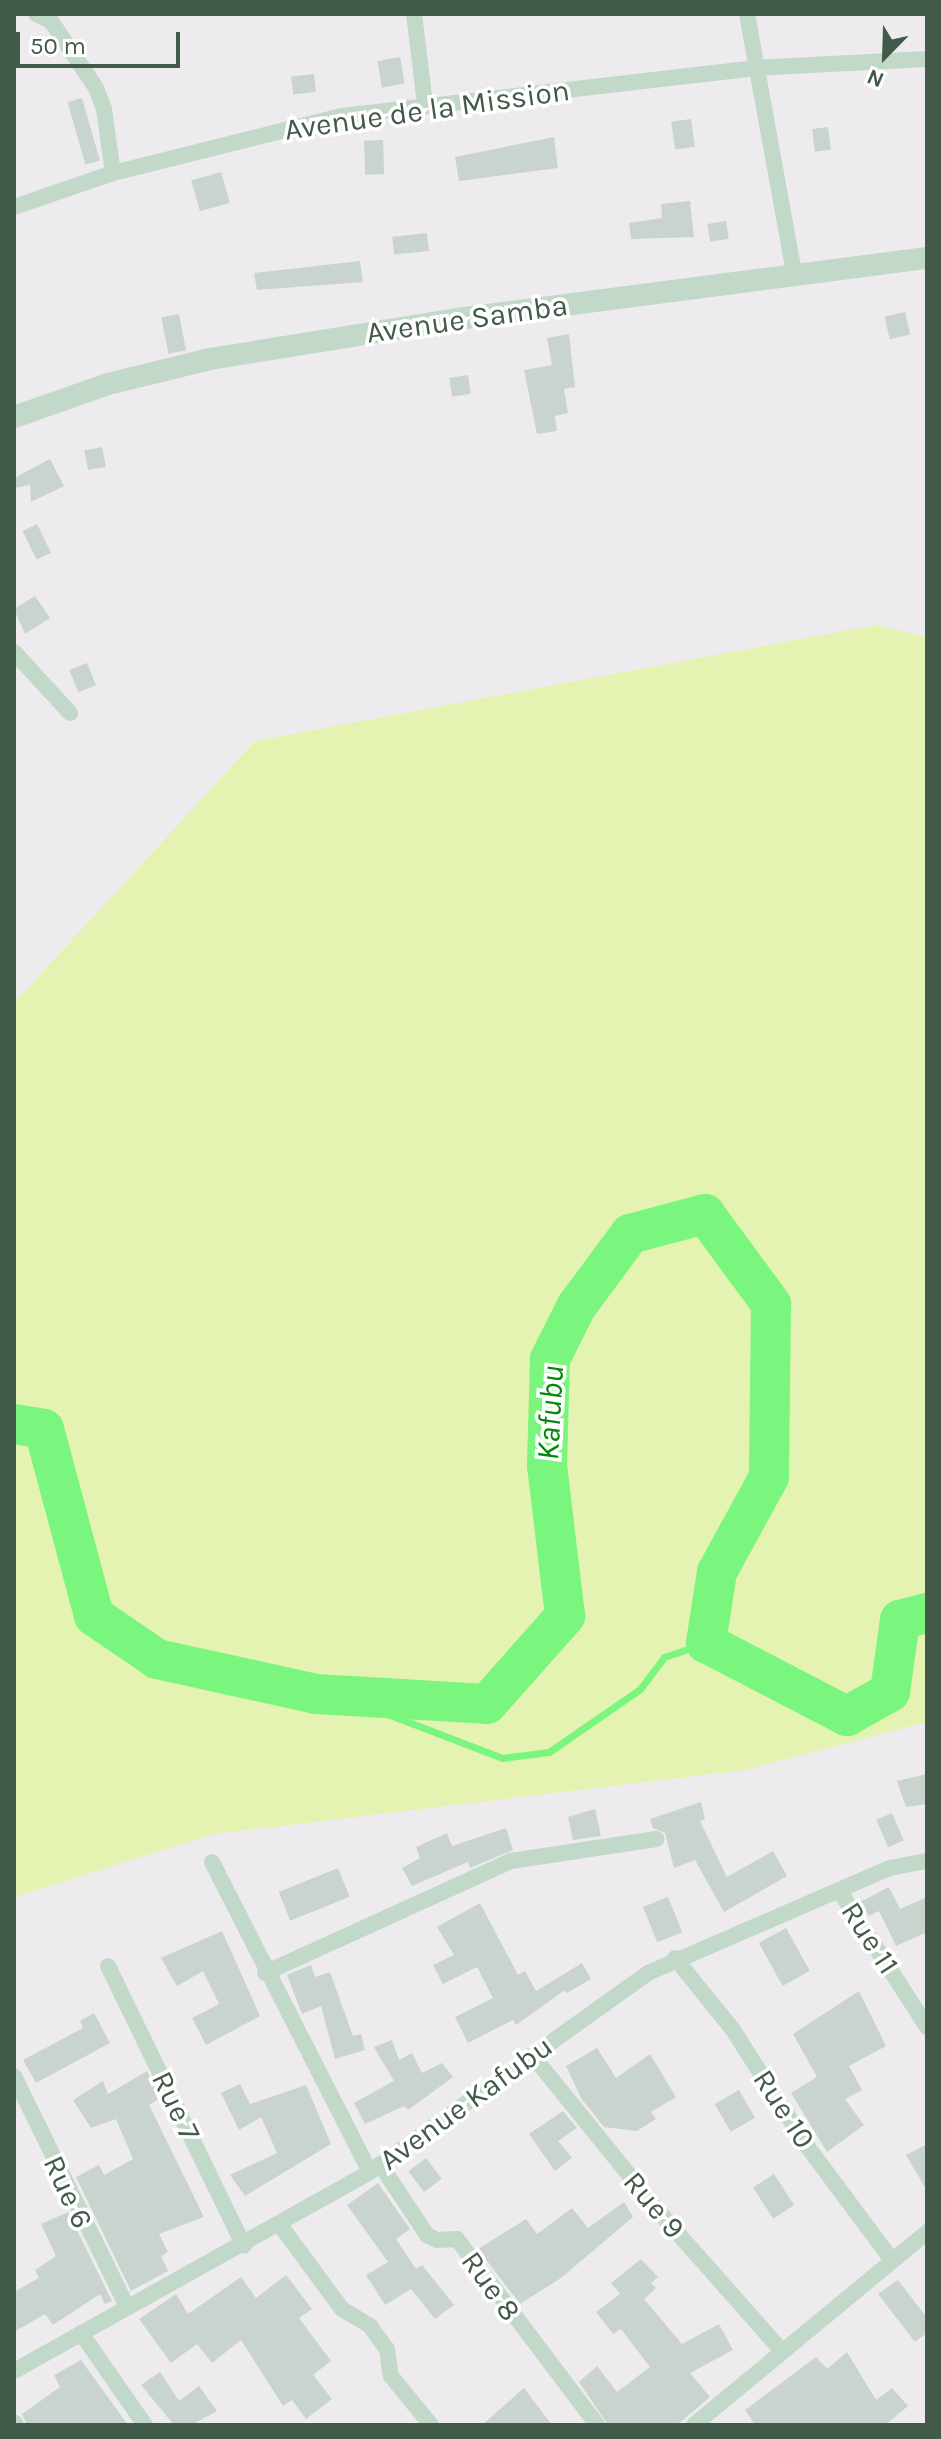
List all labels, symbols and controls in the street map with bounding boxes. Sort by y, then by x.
scale bar [20,16,184,66]
north arrow [845,16,925,96]
text: 50 m [30,32,86,60]
text: N [863,63,888,93]
street label: Avenue de la Mission [282,72,572,148]
street label: Avenue Samba [364,287,570,351]
water label: Kafubu [529,1364,573,1462]
street label: Rue 11 [833,1895,907,1981]
street label: Avenue Kafubu [373,2028,559,2178]
street label: Rue 10 [745,2063,823,2155]
street label: Rue 7 [144,2065,208,2147]
street label: Rue 6 [36,2150,100,2234]
street label: Rue 9 [616,2164,692,2246]
street label: Rue 8 [454,2244,528,2328]

